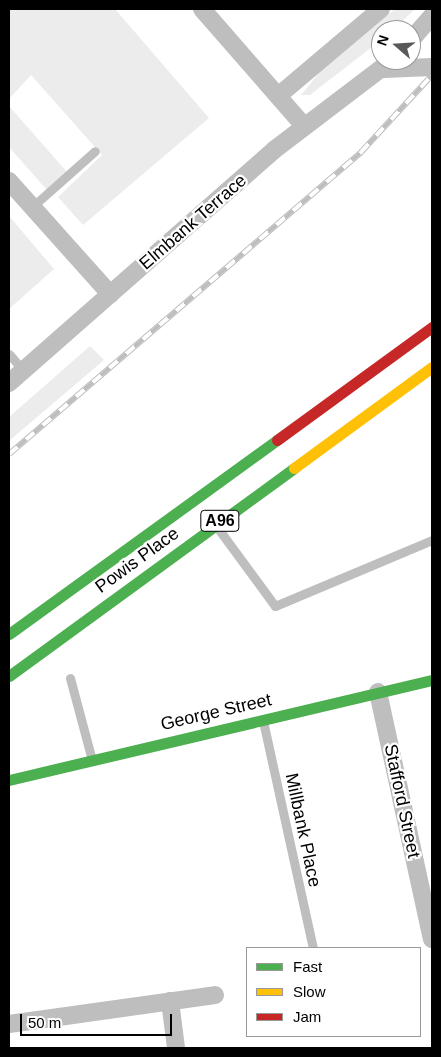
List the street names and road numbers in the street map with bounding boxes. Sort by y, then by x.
street label: Elmbank Terrace [135,170,251,274]
road number: A96 [200,508,240,534]
street label: Powis Place [91,522,183,598]
street label: George Street [158,689,274,735]
street label: Stafford Street [379,742,425,860]
street label: Millbank Place [280,771,326,889]

